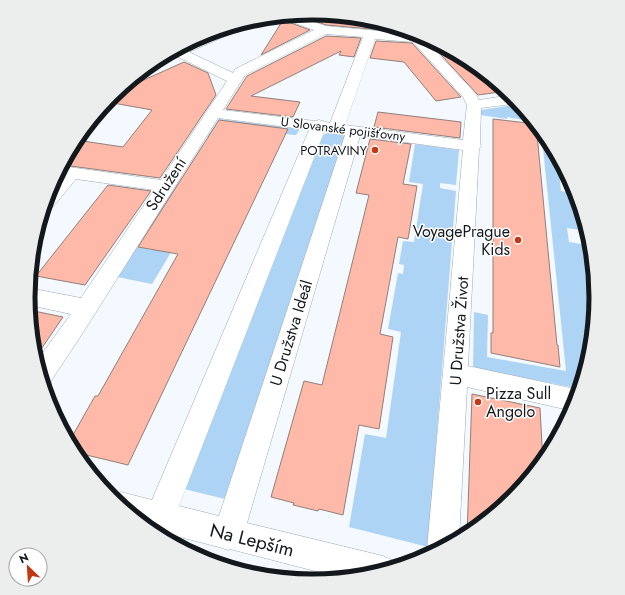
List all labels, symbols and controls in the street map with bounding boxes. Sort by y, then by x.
street label: U Slovanské pojišťovny [280,112,407,146]
place label: POTRAVINY [300,141,368,160]
marker: POTRAVINY [370,145,380,155]
street label: Sdružení [140,152,192,215]
place label: VoyagePrague Kids [413,220,510,261]
marker: VoyagePrague Kids [513,235,523,245]
street label: U Družstva Život [444,276,474,386]
street label: U Družstva Ideál [264,277,318,389]
place label: Pizza Sull Angolo [486,382,551,423]
marker: Pizza Sull Angolo [473,397,483,407]
street label: Na Lepším [207,516,297,564]
north arrow [8,547,48,587]
text: N [16,549,31,567]

